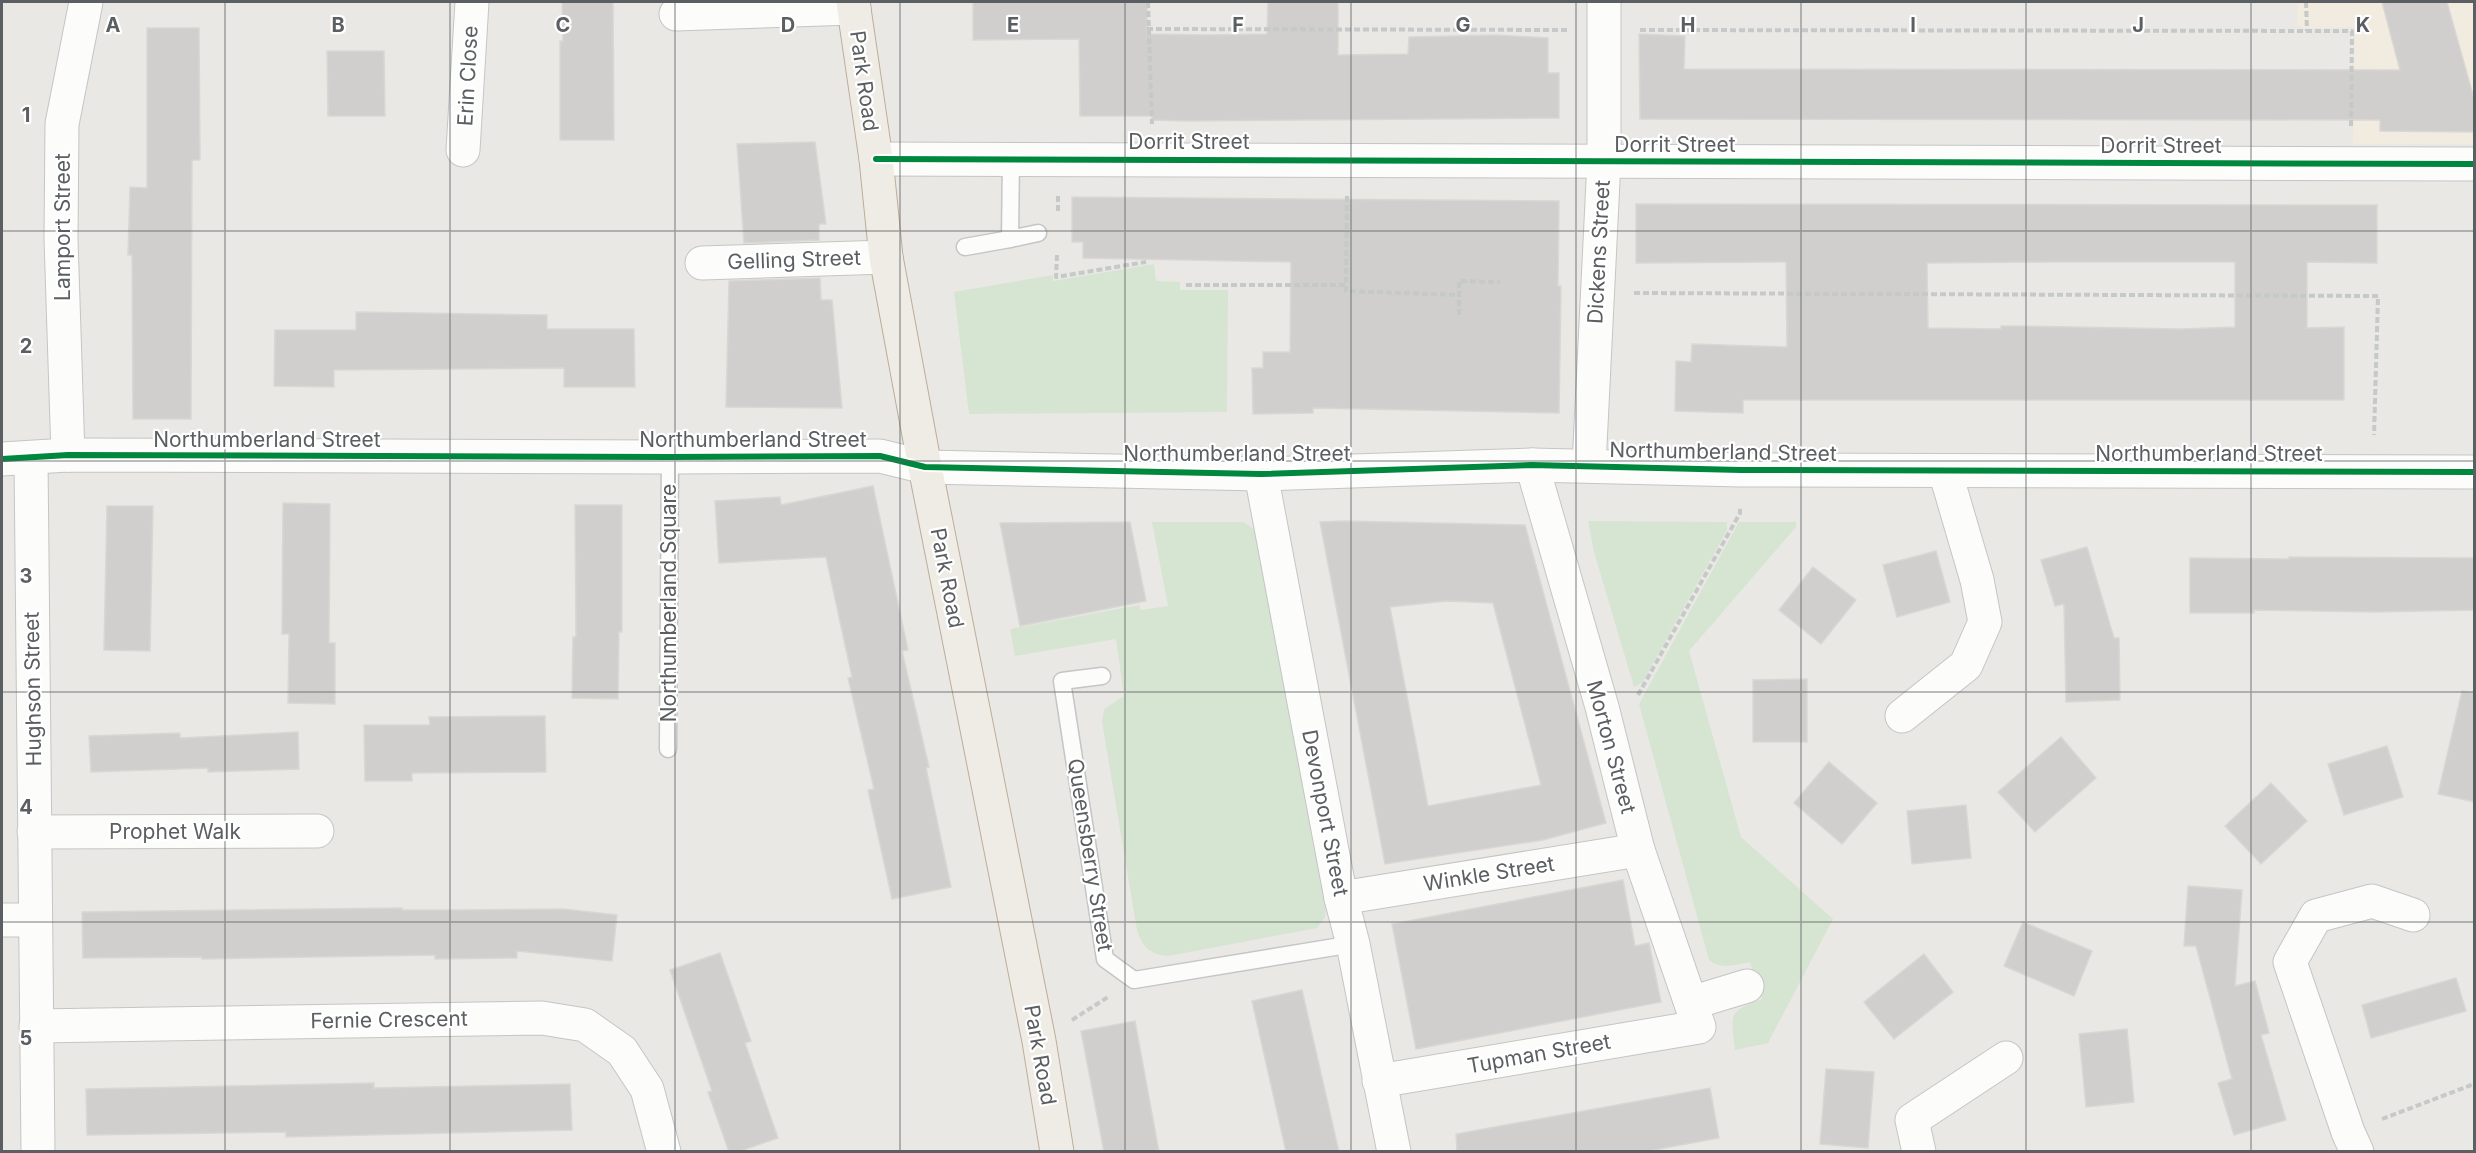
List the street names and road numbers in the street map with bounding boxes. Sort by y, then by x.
street label: Erin Close [452,25,483,127]
street label: Park Road [845,29,884,133]
street label: Dorrit Street [1128,129,1250,154]
street label: Dorrit Street [1614,132,1736,157]
street label: Dorrit Street [2100,133,2222,158]
street label: Lamport Street [50,153,75,301]
street label: Dickens Street [1582,179,1615,325]
street label: Gelling Street [727,245,861,274]
street label: Northumberland Street [153,427,381,452]
street label: Northumberland Street [639,427,867,452]
street label: Northumberland Street [1609,437,1837,466]
street label: Northumberland Street [1123,441,1351,466]
street label: Northumberland Street [2095,441,2323,466]
street label: Northumberland Square [656,484,681,722]
street label: Park Road [926,526,969,630]
street label: Hughson Street [19,611,46,767]
street label: Morton Street [1582,678,1641,816]
street label: Devonport Street [1297,728,1354,898]
street label: Queensberry Street [1063,757,1118,953]
street label: Prophet Walk [109,819,241,844]
street label: Winkle Street [1422,851,1556,896]
street label: Park Road [1019,1003,1062,1107]
street label: Fernie Crescent [310,1006,468,1033]
street label: Tupman Street [1465,1029,1613,1078]

